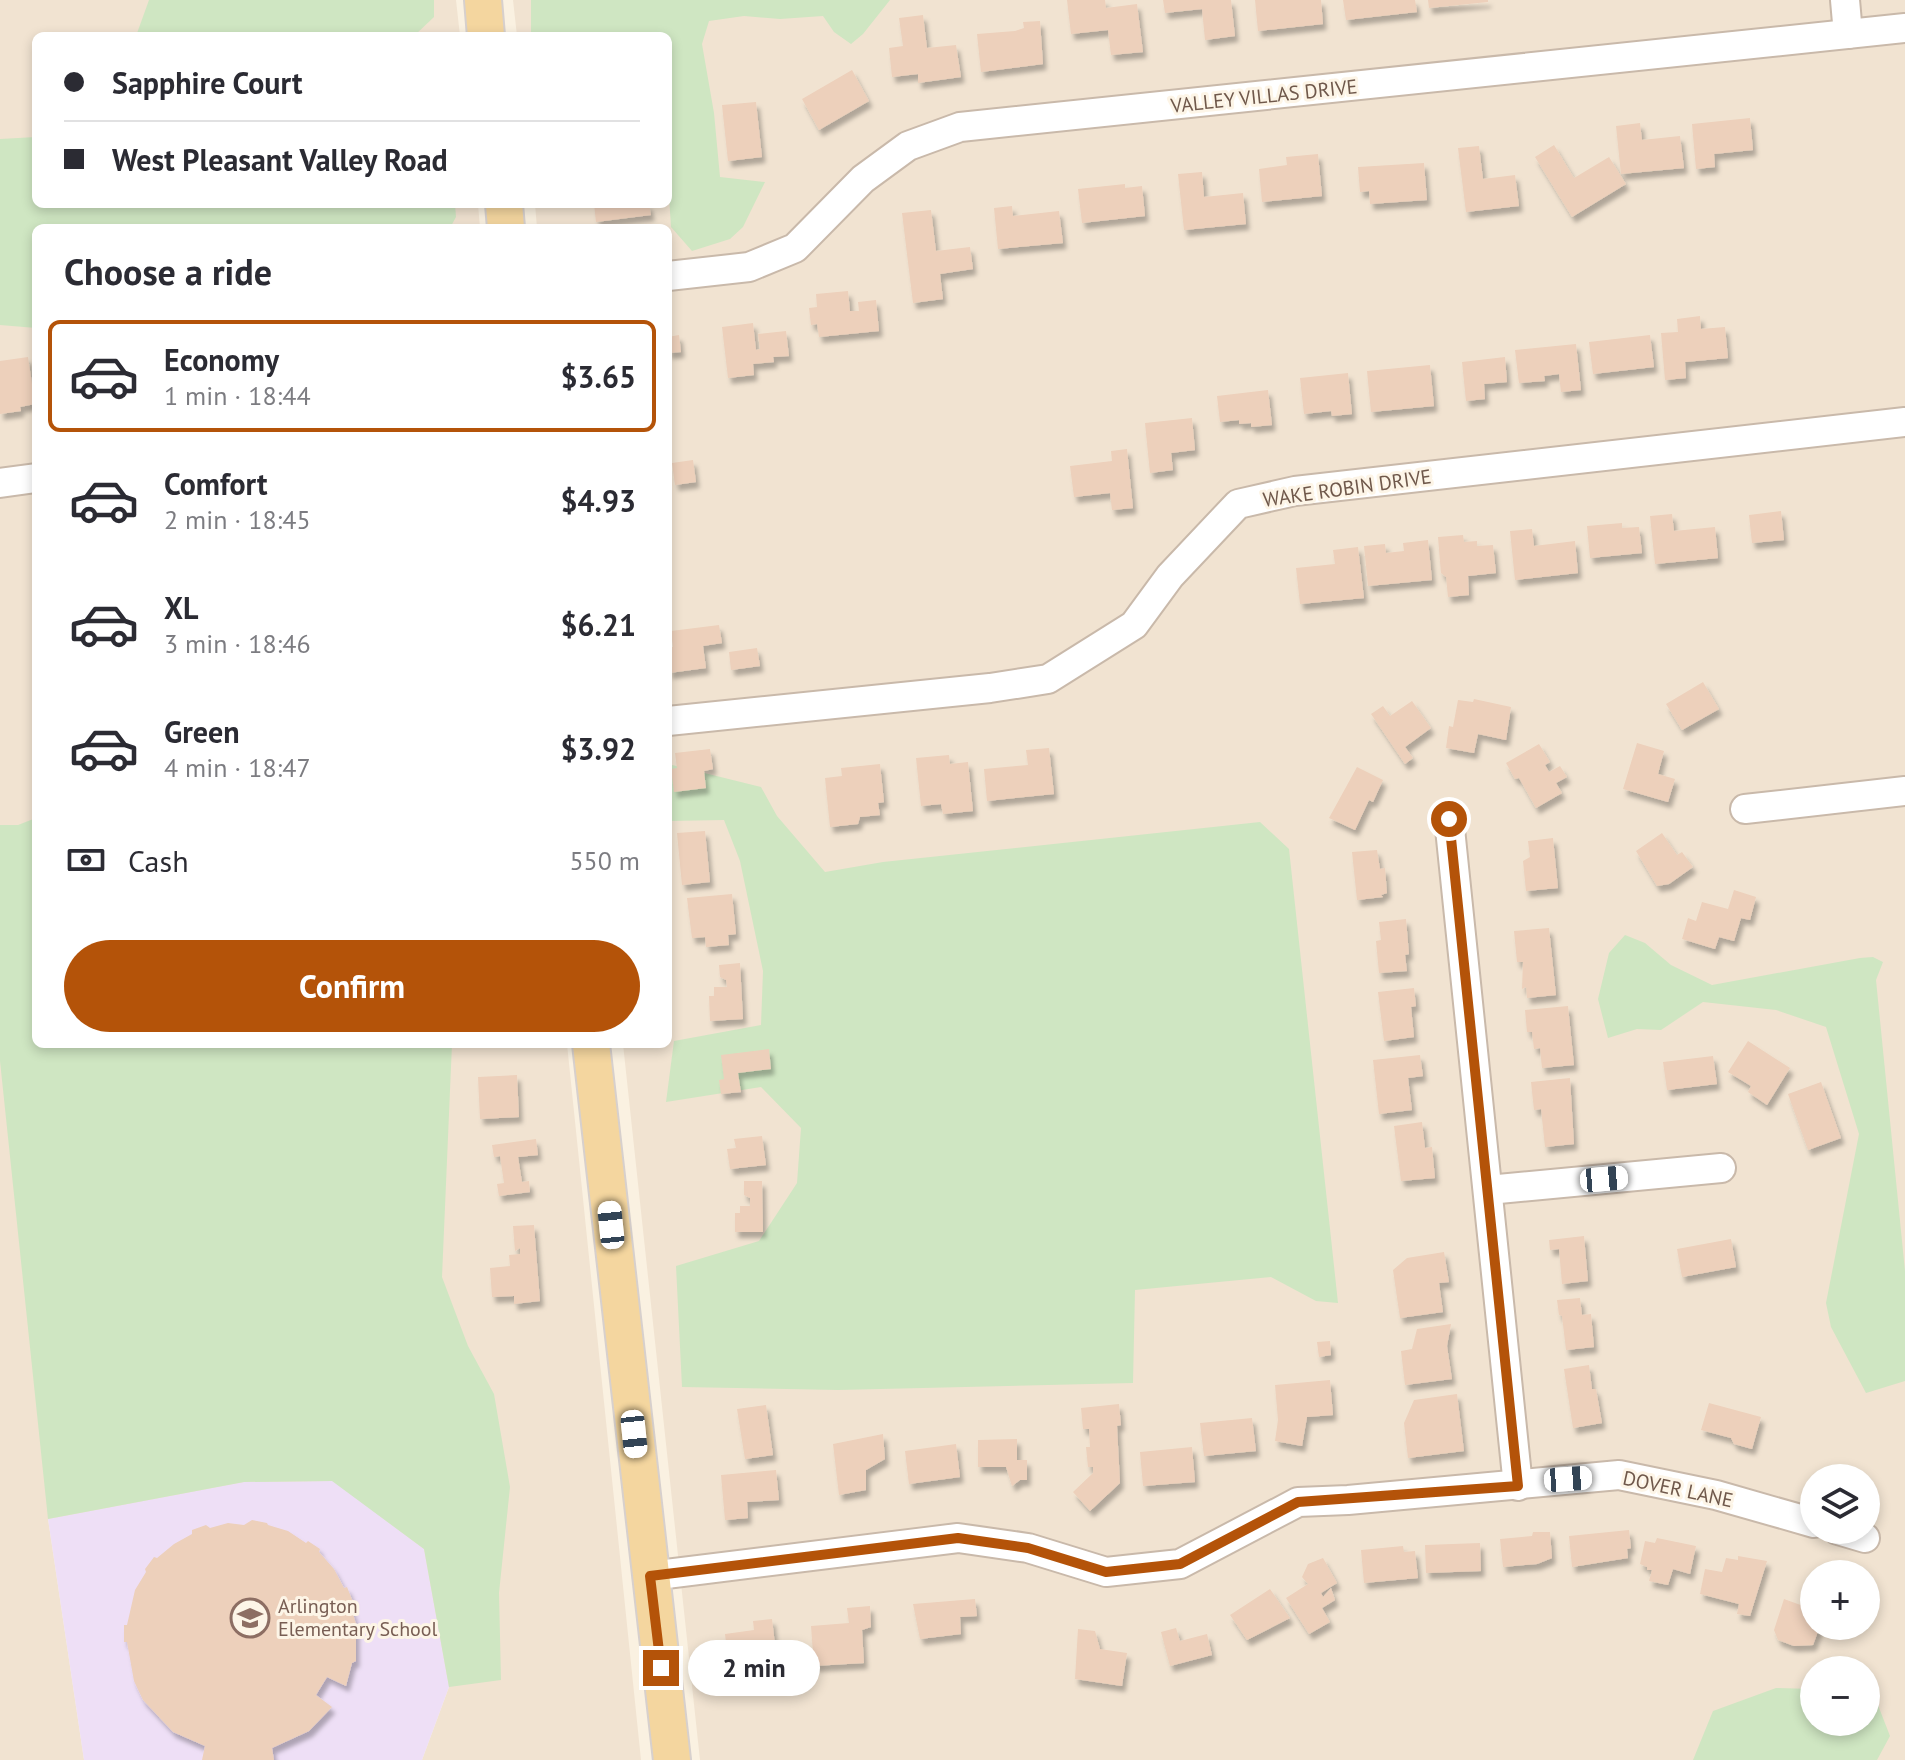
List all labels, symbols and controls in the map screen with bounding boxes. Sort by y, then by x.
text: Sapphire Court [112,63,302,102]
street label: VALLEY VILLAS DRIVE [1168,73,1359,119]
text: West Pleasant Valley Road [112,140,448,179]
text: Choose a ride [64,248,272,295]
icon: car [68,340,140,412]
text: Economy [164,340,279,379]
text: $3.65 [561,357,636,396]
text: 1 min · 18:44 [164,379,311,412]
street label: WAKE ROBIN DRIVE [1261,463,1433,513]
icon: car [68,464,140,536]
text: Comfort [164,464,267,503]
text: $4.93 [561,481,636,520]
text: 2 min · 18:45 [164,503,311,536]
icon: car [68,588,140,660]
text: XL [164,588,198,627]
text: $6.21 [561,605,636,644]
text: 3 min · 18:46 [164,627,311,660]
icon: car [68,712,140,784]
text: Green [164,712,239,751]
text: $3.92 [561,729,636,768]
text: 4 min · 18:47 [164,751,311,784]
route start [1431,801,1467,837]
icon: cash [64,838,108,882]
text: Cash [128,841,189,880]
text: 550 m [569,844,640,877]
button: Confirm [64,940,640,1032]
car [1579,1165,1629,1193]
car [597,1200,625,1250]
car [620,1409,648,1459]
map controls [1800,1464,1880,1736]
button: layers [1800,1464,1880,1544]
car [1543,1465,1593,1493]
street label: DOVER LANE [1621,1465,1735,1513]
button: + [1800,1560,1880,1640]
place label: Arlington Elementary School [278,1593,438,1642]
school or university icon: Arlington Elementary School [229,1597,271,1639]
callout: 2 min [689,1640,821,1696]
route end [643,1650,679,1686]
text: 2 min [722,1651,786,1684]
button: − [1800,1656,1880,1736]

